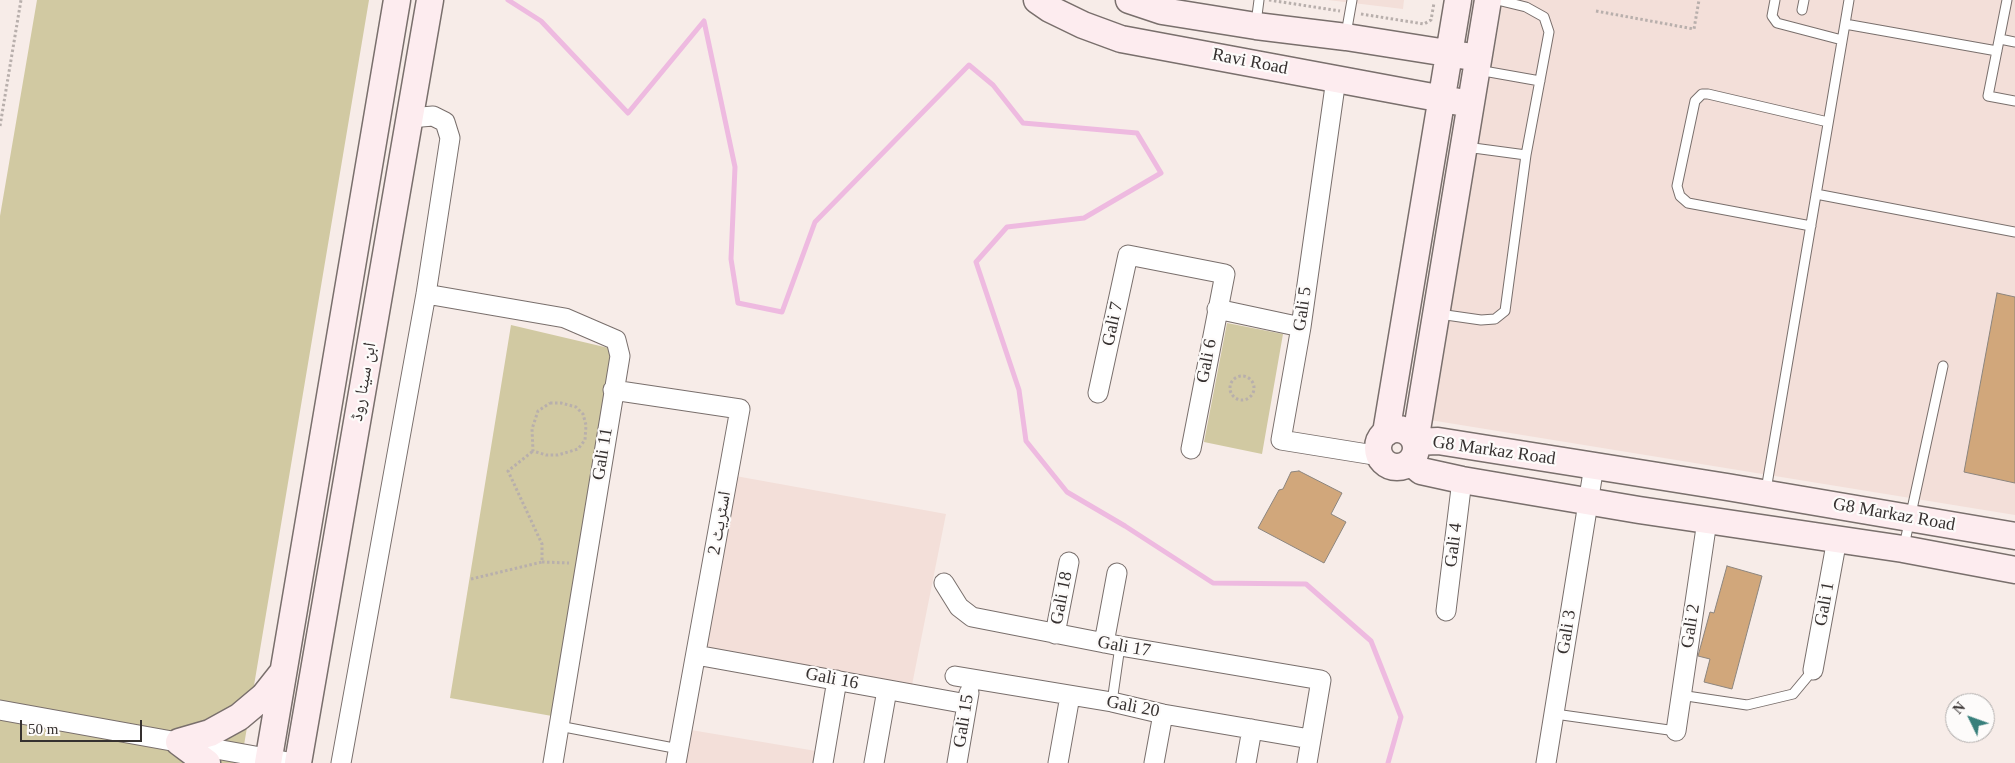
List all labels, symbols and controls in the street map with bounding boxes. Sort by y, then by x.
street label: Ravi Road [1210,44,1290,80]
street label: Gali 5 [1289,285,1317,333]
street label: Gali 7 [1098,300,1128,348]
street label: Gali 6 [1192,337,1222,385]
street label: ابن سینا روڈ [346,341,382,423]
street label: Gali 11 [588,426,618,482]
street label: G8 Markaz Road [1431,432,1557,470]
street label: اسٹریٹ 2 [704,489,736,557]
street label: G8 Markaz Road [1831,494,1957,536]
street label: Gali 4 [1441,522,1467,568]
street label: Gali 18 [1046,570,1078,626]
street label: Gali 1 [1811,580,1839,628]
street label: Gali 2 [1677,602,1705,650]
street label: Gali 3 [1553,608,1581,656]
street label: Gali 17 [1096,632,1152,662]
street label: Gali 16 [804,663,860,695]
street label: Gali 20 [1105,691,1161,723]
street label: Gali 15 [949,693,979,749]
north arrow [1945,693,1995,743]
text: N [1950,700,1968,717]
scale bar [22,710,145,742]
text: 50 m [28,721,58,737]

